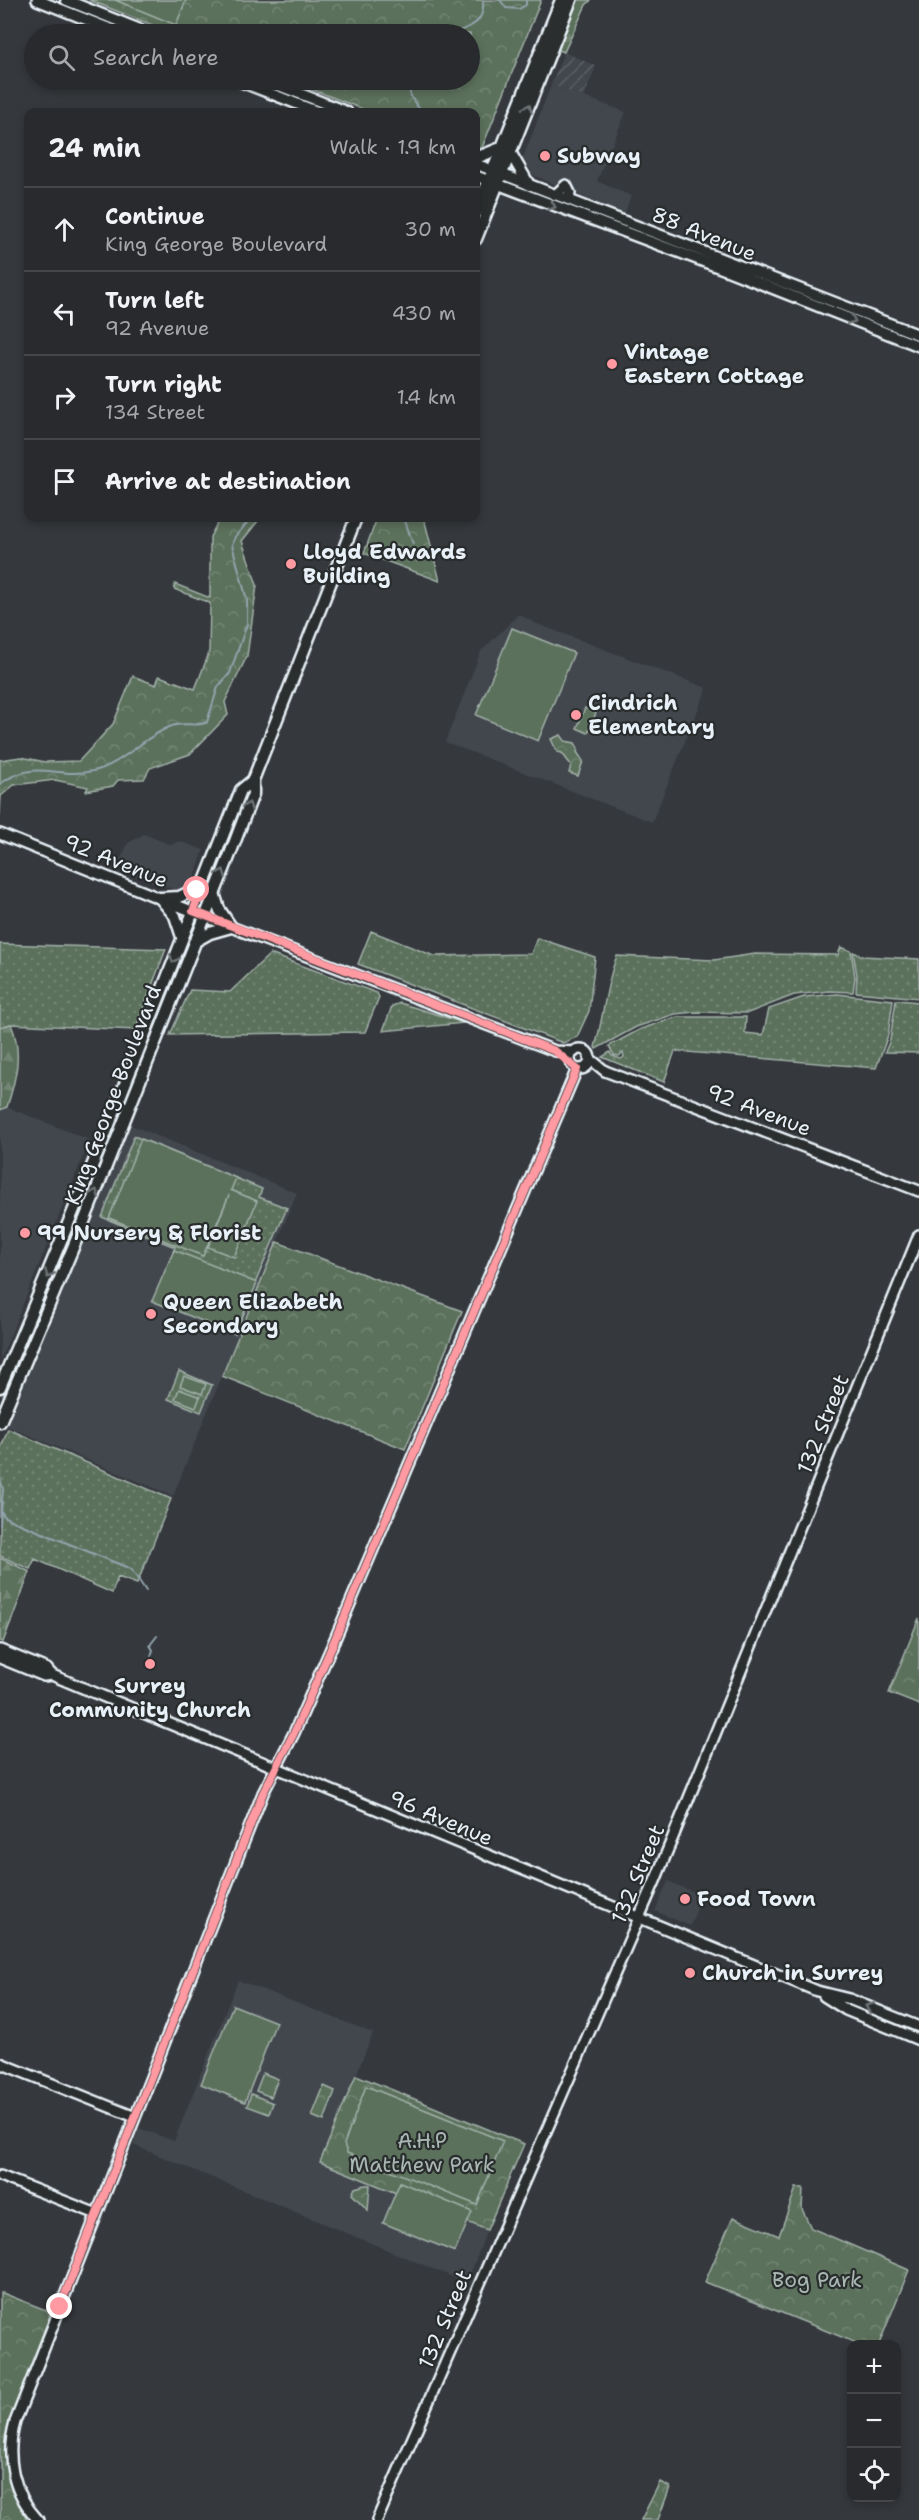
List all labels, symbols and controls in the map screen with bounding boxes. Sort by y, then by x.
search box [24,24,480,90]
icon: search [45,41,78,74]
text: Search here [93,43,219,72]
one-way arrow [521,104,533,115]
text: 24 min [48,130,141,165]
text: Walk · 1.9 km [330,134,456,160]
place label: Subway [557,142,641,170]
marker: Subway [538,149,552,163]
one-way arrow [546,198,557,211]
street label: 88 Avenue [648,200,760,268]
text: Continue [105,202,205,231]
icon: ahead [48,213,81,246]
text: 30 m [404,216,456,242]
text: King George Boulevard [105,231,327,257]
text: Turn left [105,286,204,315]
icon: left [48,297,81,330]
text: 430 m [392,300,456,326]
one-way arrow [846,312,857,324]
text: 92 Avenue [105,315,209,341]
place label: Vintage Eastern Cottage [624,338,804,390]
marker: Vintage Eastern Cottage [605,357,619,371]
text: Turn right [105,370,222,399]
icon: right [48,381,81,414]
text: 1.4 km [397,384,456,410]
text: 134 Street [105,399,205,425]
icon: arrive [48,465,81,498]
text: Arrive at destination [105,467,351,496]
place label: Lloyd Edwards Building [303,538,466,590]
marker: Lloyd Edwards Building [284,557,298,571]
place label: Cindrich Elementary [588,689,715,741]
marker: Cindrich Elementary [569,708,583,722]
one-way arrow [241,801,254,812]
street label: 92 Avenue [60,828,172,894]
one-way arrow [215,869,227,880]
route start [183,876,209,902]
one-way arrow [169,953,181,964]
street label: King George Boulevard [58,981,168,1209]
street label: 92 Avenue [703,1077,815,1143]
one-way arrow [88,1188,100,1199]
place label: 99 Nursery & Florist [37,1219,261,1247]
marker: 99 Nursery & Florist [18,1226,32,1240]
one-way arrow [44,1268,56,1279]
place label: Queen Elizabeth Secondary [163,1288,343,1340]
marker: Queen Elizabeth Secondary [144,1307,158,1321]
street label: 132 Street [790,1370,856,1478]
marker: Surrey Community Church [143,1657,157,1671]
place label: Surrey Community Church [49,1672,251,1724]
street label: 96 Avenue [385,1784,497,1852]
street label: 132 Street [605,1820,671,1928]
place label: Food Town [697,1885,816,1913]
marker: Food Town [678,1892,692,1906]
place label: Church in Surrey [702,1959,883,1987]
marker: Church in Surrey [683,1966,697,1980]
one-way arrow [864,2002,875,2014]
park label: A.H.P Matthew Park [349,2127,495,2179]
street label: 132 Street [412,2265,478,2373]
park label: Bog Park [772,2266,862,2294]
route end [46,2293,72,2319]
map controls [847,2340,901,2502]
button: + [847,2340,901,2394]
button: − [847,2394,901,2448]
button: locate [847,2448,901,2502]

